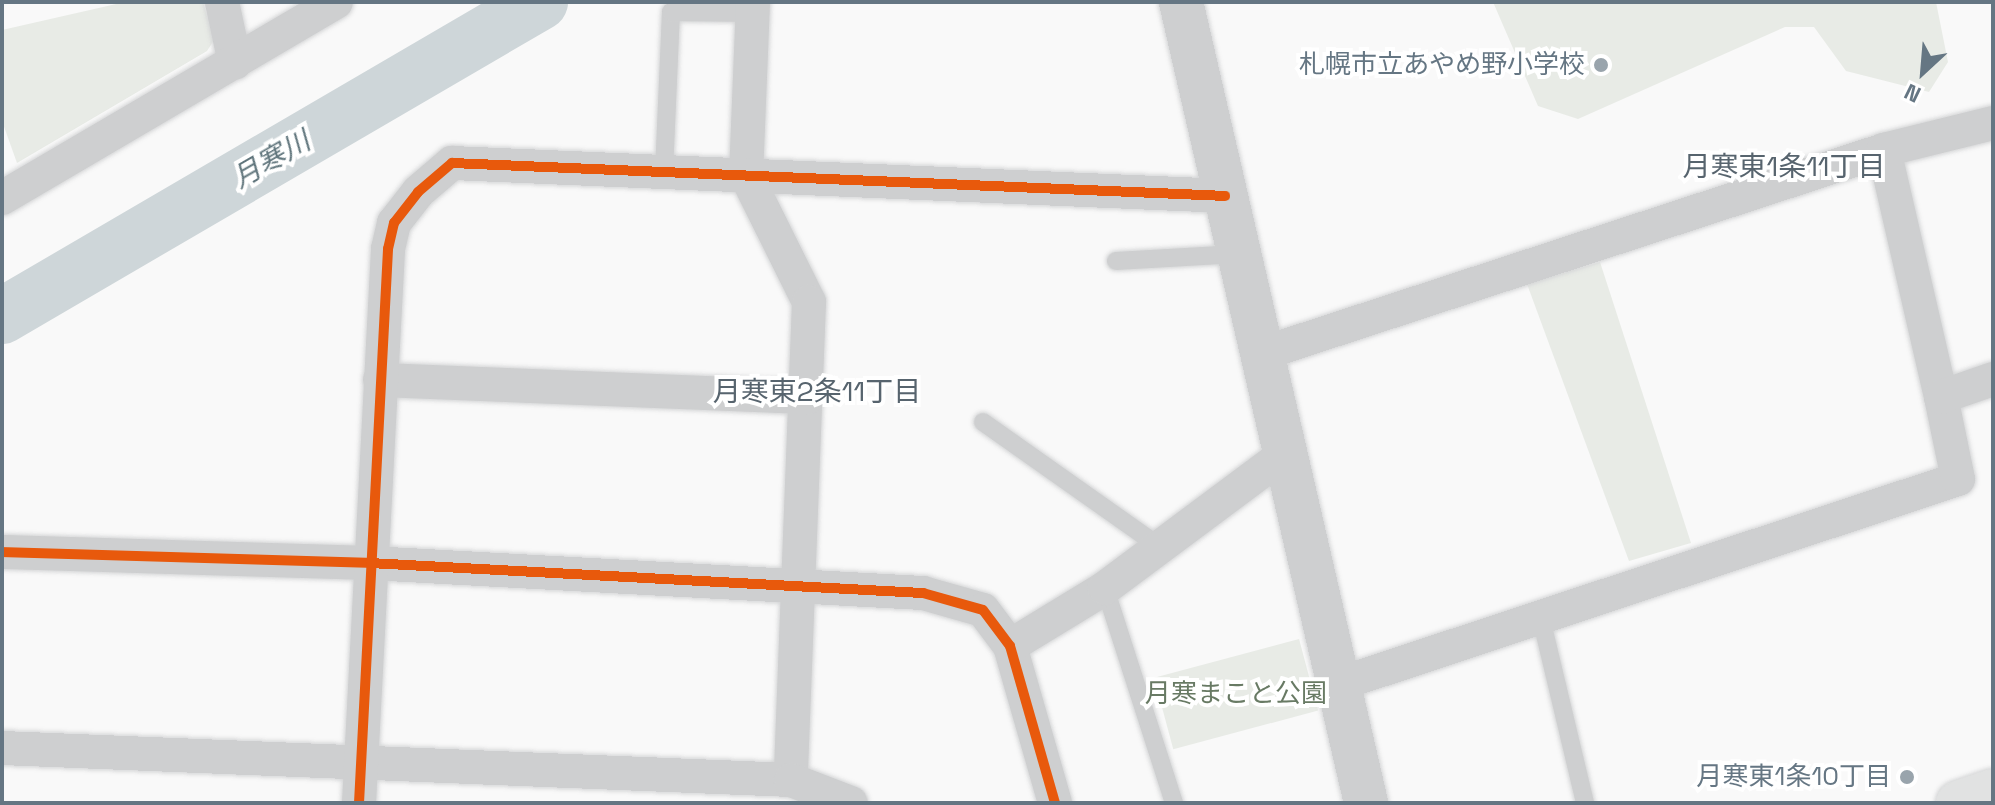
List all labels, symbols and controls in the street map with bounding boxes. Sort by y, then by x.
north arrow [1883,32,1963,112]
place label: 札幌市立あやめ野小学校 [1299,49,1585,81]
marker: 札幌市立あやめ野小学校 [1592,56,1610,74]
text: N [1900,78,1925,109]
water label: 月寒川 [226,123,316,195]
district label: 月寒東1条11丁目 [1682,149,1886,183]
district label: 月寒東2条11丁目 [713,374,921,408]
park label: 月寒まこと公園 [1145,678,1327,710]
place label: 月寒東1条10丁目 [1697,761,1891,793]
marker: 月寒東1条10丁目 [1898,768,1916,786]

